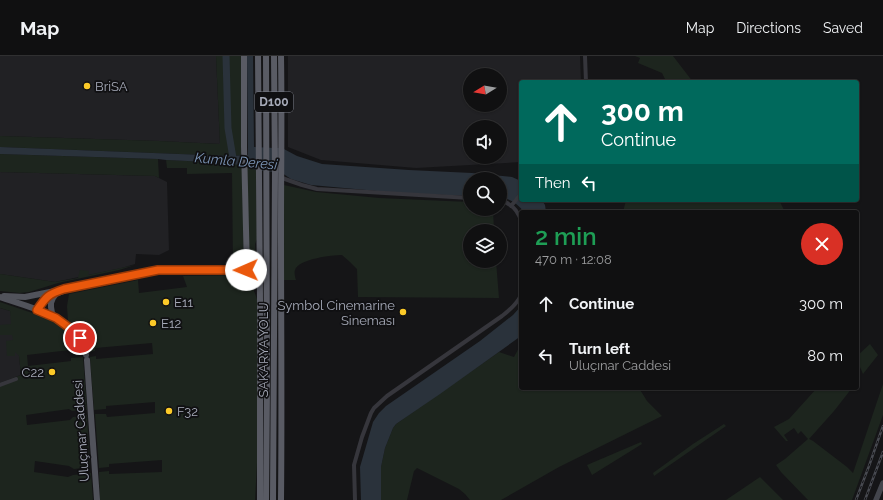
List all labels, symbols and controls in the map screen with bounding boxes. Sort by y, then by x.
text: Map [20,17,59,39]
text: Map [686,20,714,36]
text: Directions [736,20,801,36]
text: Saved [823,20,863,36]
north arrow [463,68,507,112]
map controls [463,68,507,268]
place label: BriSA [95,79,128,94]
marker: BriSA [82,81,92,91]
road number: D100 [255,92,293,112]
text: 300 m [601,95,684,128]
icon: ahead [535,96,587,148]
button: sound [463,120,507,164]
text: Continue [601,129,676,150]
water label: Kumla Deresi [194,149,279,173]
button: search [463,172,507,216]
icon: left [578,172,600,194]
text: Then [535,174,570,192]
text: 2 min [535,222,597,251]
button: close [801,223,843,265]
button: layers [463,224,507,268]
position arrow [225,249,267,291]
text: 470 m · 12:08 [535,252,612,267]
icon: ahead [535,293,557,315]
place label: E11 [174,295,193,310]
text: Continue [569,295,634,313]
text: 300 m [799,295,843,313]
marker: E11 [161,297,171,307]
place label: Symbol Cinemarine Sineması [278,298,395,328]
street label: SAKARYA YOLU [256,302,271,398]
marker: Symbol Cinemarine Sineması [398,307,408,317]
place label: E12 [161,316,181,331]
marker: E12 [148,318,158,328]
pin [63,321,97,355]
icon: arrive [69,327,91,349]
text: Turn left [569,340,630,358]
icon: left [535,345,557,367]
text: 80 m [807,347,843,365]
text: Uluçınar Caddesi [569,358,671,373]
place label: C22 [22,365,44,380]
marker: C22 [47,367,57,377]
street label: Uluçınar Caddesi [70,380,92,482]
place label: F32 [177,404,198,419]
marker: F32 [164,406,174,416]

